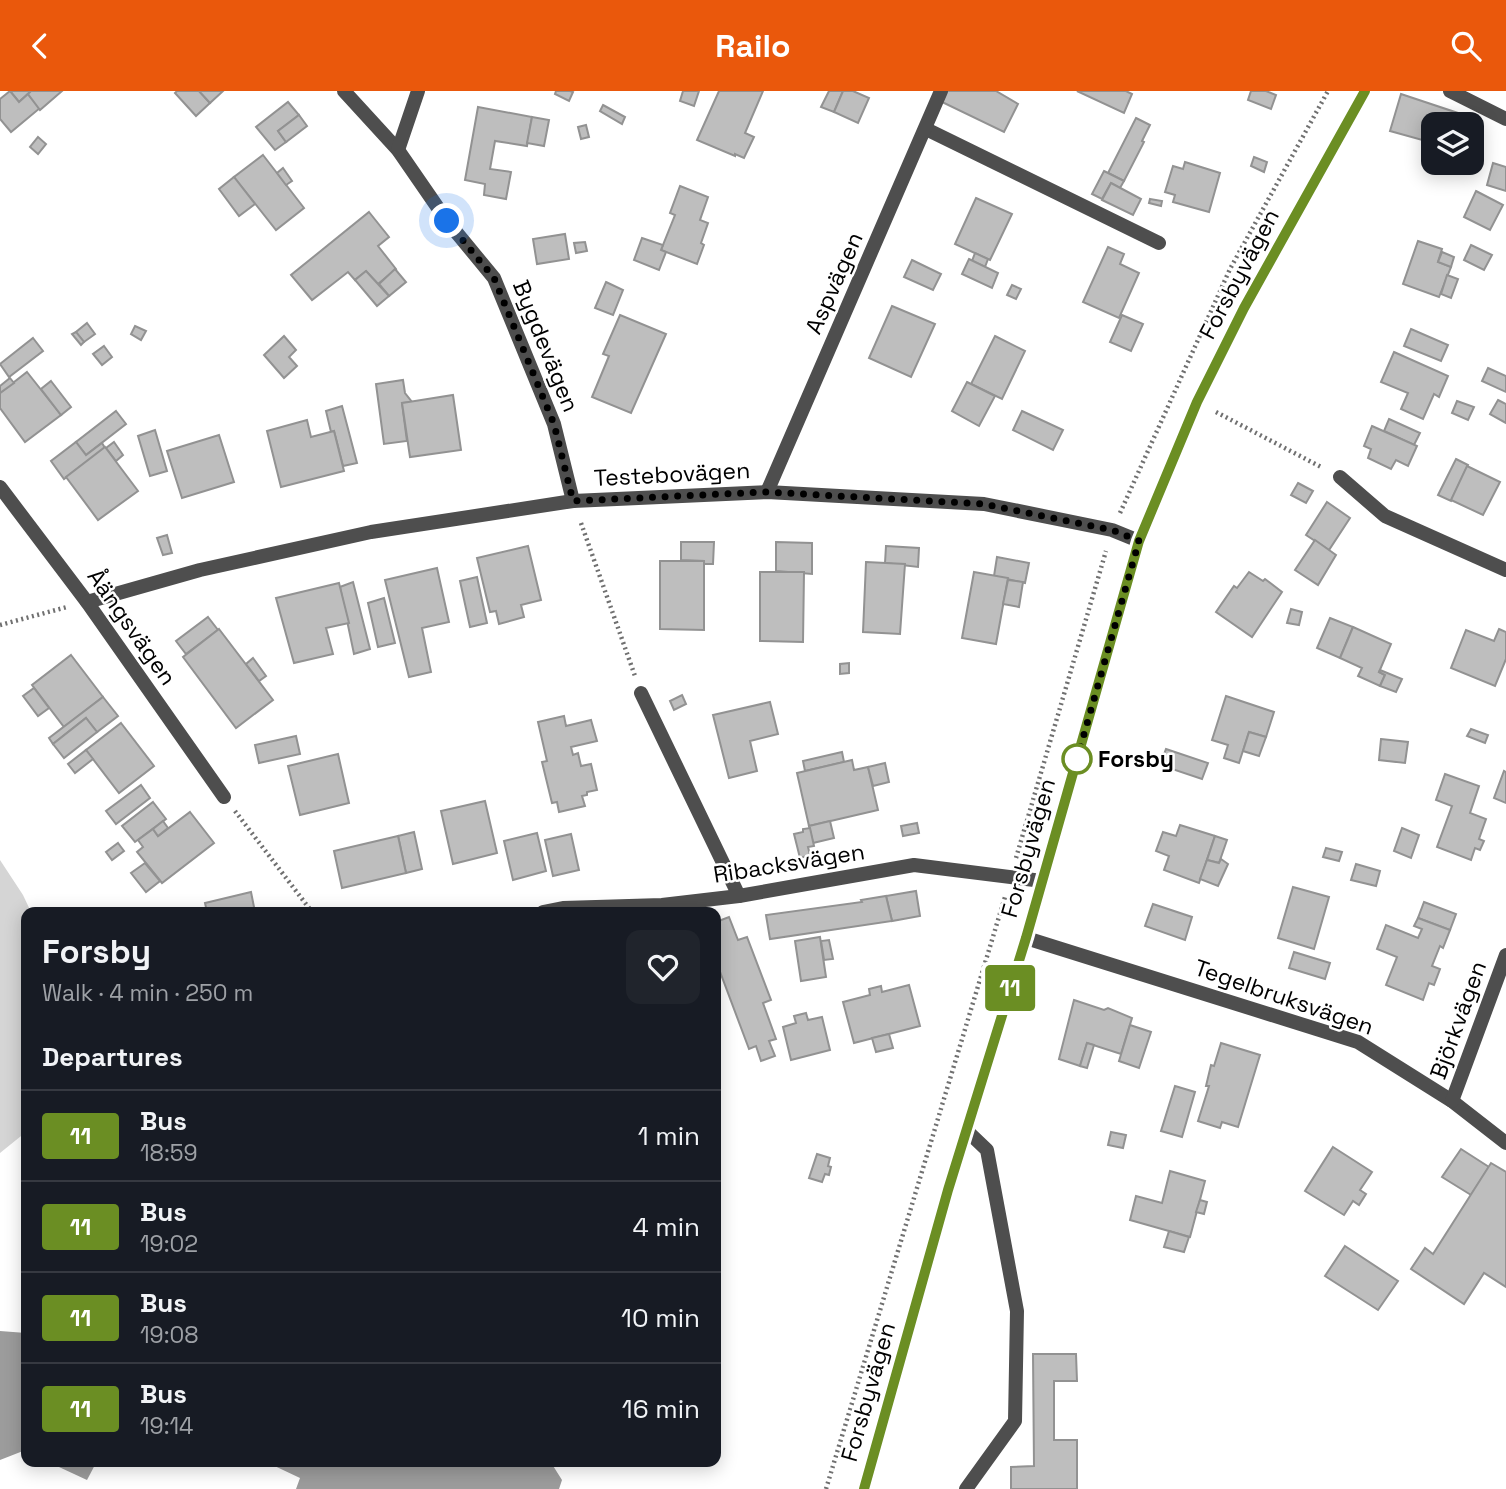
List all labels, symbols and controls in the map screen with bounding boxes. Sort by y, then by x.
text: Railo [715,26,791,66]
icon: back [21,27,59,65]
icon: search [1447,27,1485,65]
map controls [1421,112,1484,175]
button: layers [1421,112,1484,175]
your location [429,203,464,238]
street label: Forsbyvägen [1192,204,1286,344]
street label: Aspvägen [798,227,870,339]
street label: Bygdevägen [506,276,586,416]
street label: Testebovägen [593,455,751,493]
street label: Åängsvägen [81,563,183,691]
marker: Forsby [1062,744,1092,774]
place label: Forsby [1098,744,1174,774]
street label: Forsbyvägen [994,775,1062,921]
street label: Ribacksvägen [711,836,867,890]
button: heart [626,930,700,1004]
text: Forsby [42,931,151,973]
street label: Tegelbruksvägen [1190,952,1378,1042]
street label: Björkvägen [1423,957,1493,1083]
line badge: 11 [978,965,1042,1011]
text: 11 [999,972,1021,1003]
text: Walk · 4 min · 250 m [42,978,253,1008]
text: Departures [42,1040,183,1074]
text: Bus [140,1104,187,1138]
text: 1 min [638,1119,700,1153]
text: 11 [70,1120,91,1151]
text: 18:59 [140,1138,198,1168]
text: Bus [140,1195,187,1229]
text: 4 min [632,1210,700,1244]
text: 11 [70,1211,91,1242]
text: 19:02 [140,1229,198,1259]
text: Bus [140,1286,187,1320]
text: 10 min [621,1301,700,1335]
text: 11 [70,1302,91,1333]
street label: Forsbyvägen [834,1319,902,1465]
text: 19:08 [140,1320,199,1350]
text: Bus [140,1377,187,1411]
text: 16 min [622,1392,700,1426]
text: 11 [70,1393,91,1424]
text: 19:14 [140,1411,194,1441]

